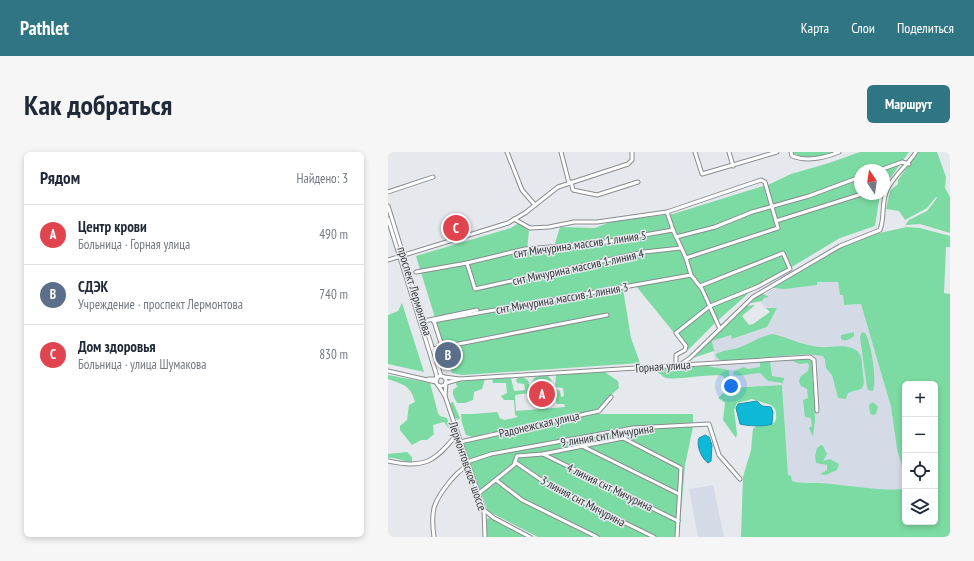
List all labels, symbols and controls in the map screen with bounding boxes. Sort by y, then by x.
text: Pathlet [20,16,69,40]
text: Карта [801,19,829,37]
text: Слои [851,19,875,37]
text: Поделиться [897,19,954,37]
button: Маршрут [867,85,950,123]
text: Как добраться [24,86,172,123]
north arrow [854,164,890,200]
text: Рядом [40,167,80,189]
text: Найдено: 3 [297,170,348,187]
pin: C [443,213,469,243]
text: Центр крови [78,217,147,236]
text: A [50,226,56,243]
text: 490 m [319,226,348,243]
street label: снт Мичурина массив 1 линия 5 [513,227,647,261]
text: Больница · Горная улица [78,236,190,253]
street label: проспект Лермонтова [394,245,436,337]
street label: снт Мичурина массив 1 линия 4 [511,246,646,288]
text: СДЭК [78,277,108,296]
street label: снт Мичурина массив 1 линия 3 [495,279,629,317]
text: B [50,286,56,303]
text: 740 m [319,286,348,303]
text: Учреждение · проспект Лермонтова [78,296,243,313]
text: Дом здоровья [78,337,156,356]
pin: B [435,340,461,370]
text: C [50,346,56,363]
text: 830 m [319,346,348,363]
text: Больница · улица Шумакова [78,356,206,373]
street label: Горная улица [635,357,691,375]
your location [721,376,741,396]
pin: A [529,379,555,409]
map controls [902,381,938,525]
button: + [902,381,938,417]
street label: Радонежская улица [497,407,581,441]
button: − [902,417,938,453]
street label: Лермонтовское шоссе [445,418,490,513]
street label: 9 линия снт Мичурина [559,420,655,450]
button: locate [902,453,938,489]
street label: 4 линия снт Мичурина [564,460,656,514]
street label: 3 линия снт Мичурина [538,472,628,530]
button: layers [902,489,938,525]

